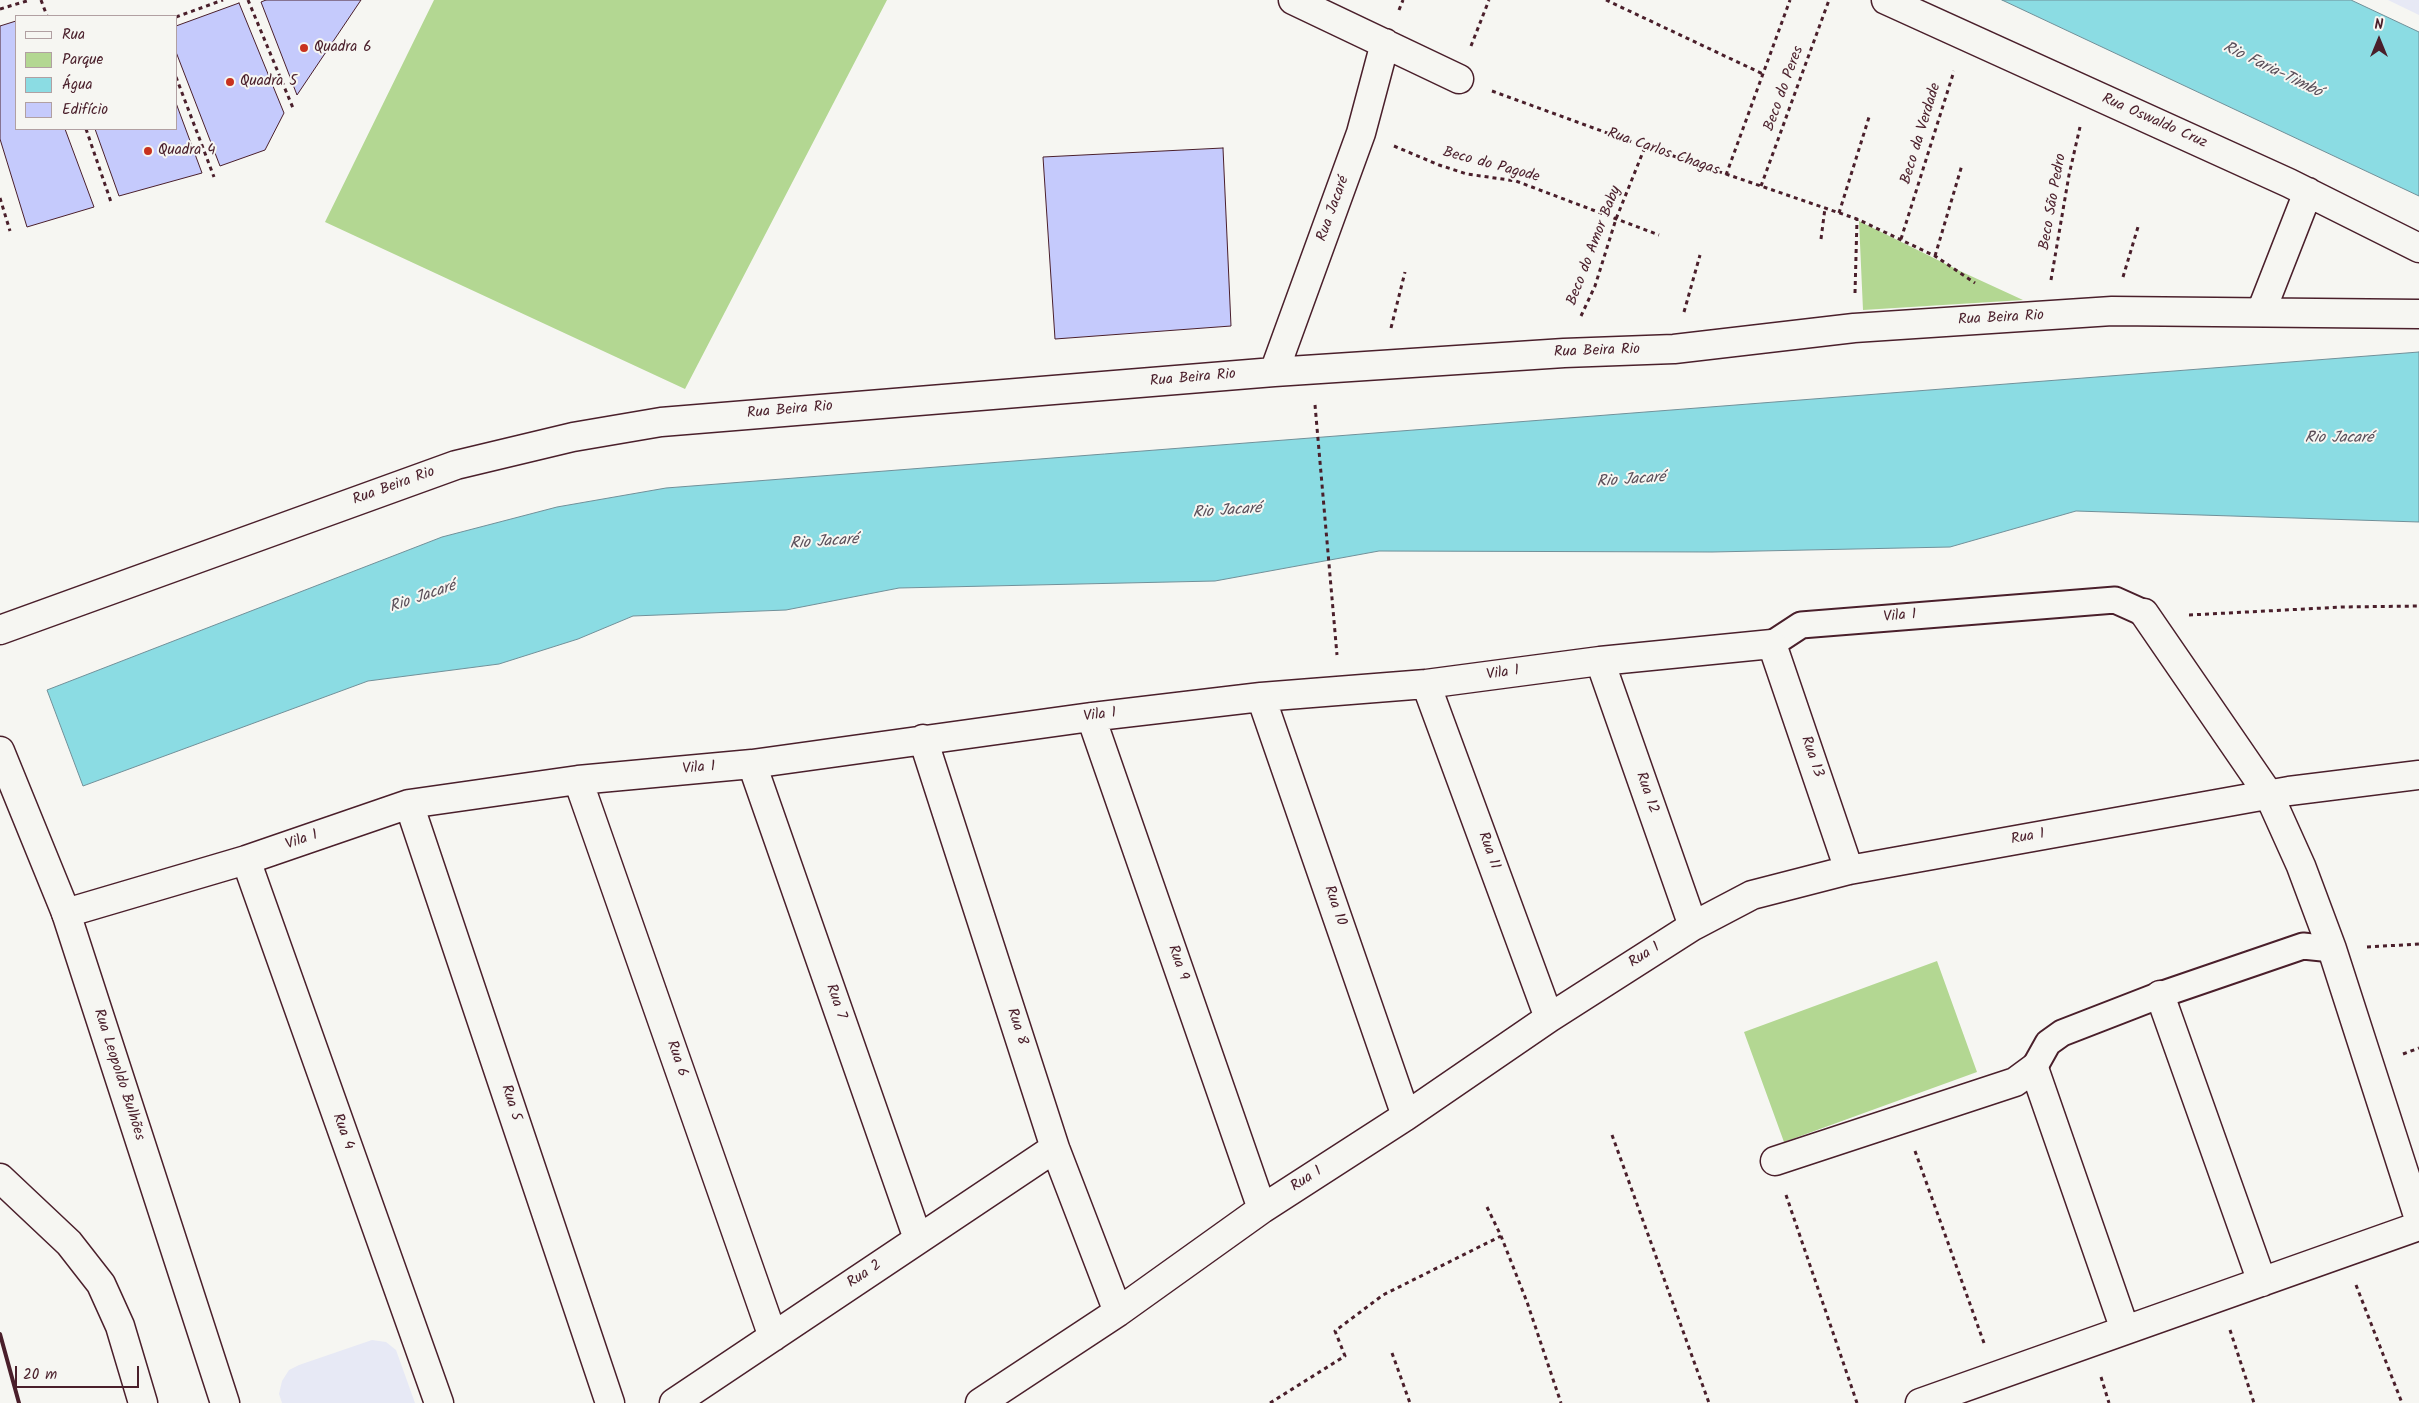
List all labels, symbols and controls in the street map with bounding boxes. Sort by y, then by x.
text: N [2375,14,2383,36]
legend [15,15,178,130]
north arrow [2354,15,2404,65]
text: Rua [62,23,85,47]
place label: Quadra 6 [314,39,372,57]
water label: Rio Faria-Timbó [2220,39,2324,103]
marker: Quadra 6 [298,42,310,54]
street label: Beco do Peres [1761,44,1809,134]
text: Parque [62,48,103,72]
text: Água [62,73,93,97]
place label: Quadra 5 [240,73,297,91]
marker: Quadra 5 [224,76,236,88]
street label: Beco da Verdade [1898,81,1946,187]
street label: Rua Oswaldo Cruz [2099,91,2209,153]
text: Edifício [62,98,108,122]
street label: Rua Carlos Chagas [1605,125,1721,181]
place label: Quadra 4 [158,142,216,160]
street label: Beco do Pagode [1441,144,1541,188]
marker: Quadra 4 [142,145,154,157]
street label: Beco São Pedro [2037,152,2071,252]
street label: Rua Jacaré [1314,174,1354,244]
street label: Beco do Amor Baby [1564,184,1626,308]
street label: Rua Beira Rio [1958,308,2044,330]
street label: Rua Beira Rio [1554,342,1640,362]
street label: Rua Beira Rio [1149,366,1237,392]
street label: Rua Beira Rio [746,398,834,424]
water label: Rio Jacaré [2305,429,2373,449]
street label: Rua Beira Rio [350,464,438,510]
water label: Rio Jacaré [1596,469,1666,493]
water label: Rio Jacaré [1192,500,1262,524]
water label: Rio Jacaré [789,531,859,555]
water label: Rio Jacaré [387,578,459,618]
street label: Vila 1 [1883,607,1917,627]
street label: Vila 1 [1485,663,1521,685]
street label: Vila 1 [1083,705,1117,727]
street label: Rua 13 [1796,734,1826,780]
street label: Vila 1 [682,759,716,779]
street label: Rua 12 [1631,770,1661,816]
street label: Rua 1 [2010,826,2046,850]
street label: Vila 1 [283,827,321,855]
street label: Rua 11 [1473,830,1503,872]
street label: Rua 10 [1319,884,1349,928]
street label: Rua 1 [1626,939,1664,973]
street label: Rua 9 [1163,943,1191,983]
street label: Rua 7 [821,982,849,1022]
street label: Rua 8 [1002,1006,1030,1048]
street label: Rua Leopoldo Bulhões [88,1007,148,1143]
street label: Rua 6 [661,1038,691,1080]
street label: Rua 5 [496,1083,524,1123]
street label: Rua 4 [327,1111,357,1153]
street label: Rua 1 [1288,1163,1326,1197]
street label: Rua 2 [844,1257,886,1293]
scale bar [18,1356,141,1388]
text: 20 m [23,1363,57,1387]

